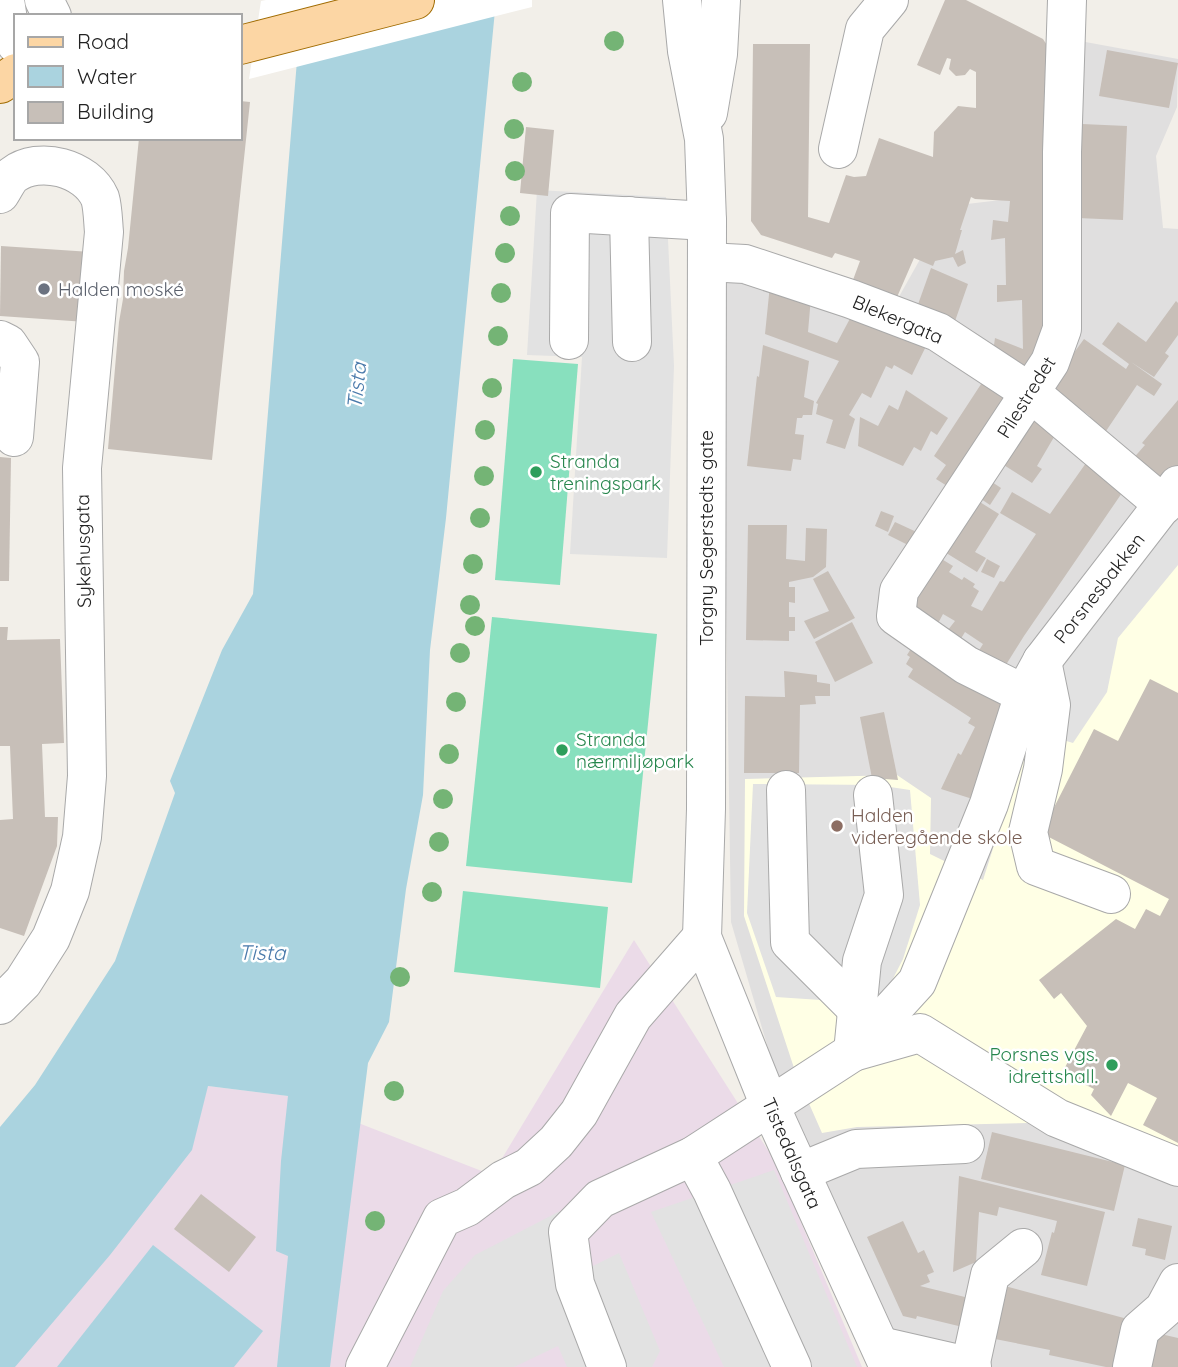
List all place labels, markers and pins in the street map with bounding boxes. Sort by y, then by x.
place label: Halden moské [58,277,184,301]
marker: Halden moské [36,281,52,297]
place label: Stranda treningspark [550,449,661,495]
marker: Stranda treningspark [528,464,544,480]
place label: Stranda nærmiljøpark [576,727,694,773]
marker: Stranda nærmiljøpark [554,742,570,758]
place label: Halden videregående skole [851,803,1022,849]
marker: Halden videregående skole [829,818,845,834]
place label: Porsnes vgs. idrettshall. [989,1042,1098,1088]
marker: Porsnes vgs. idrettshall. [1104,1057,1120,1073]

